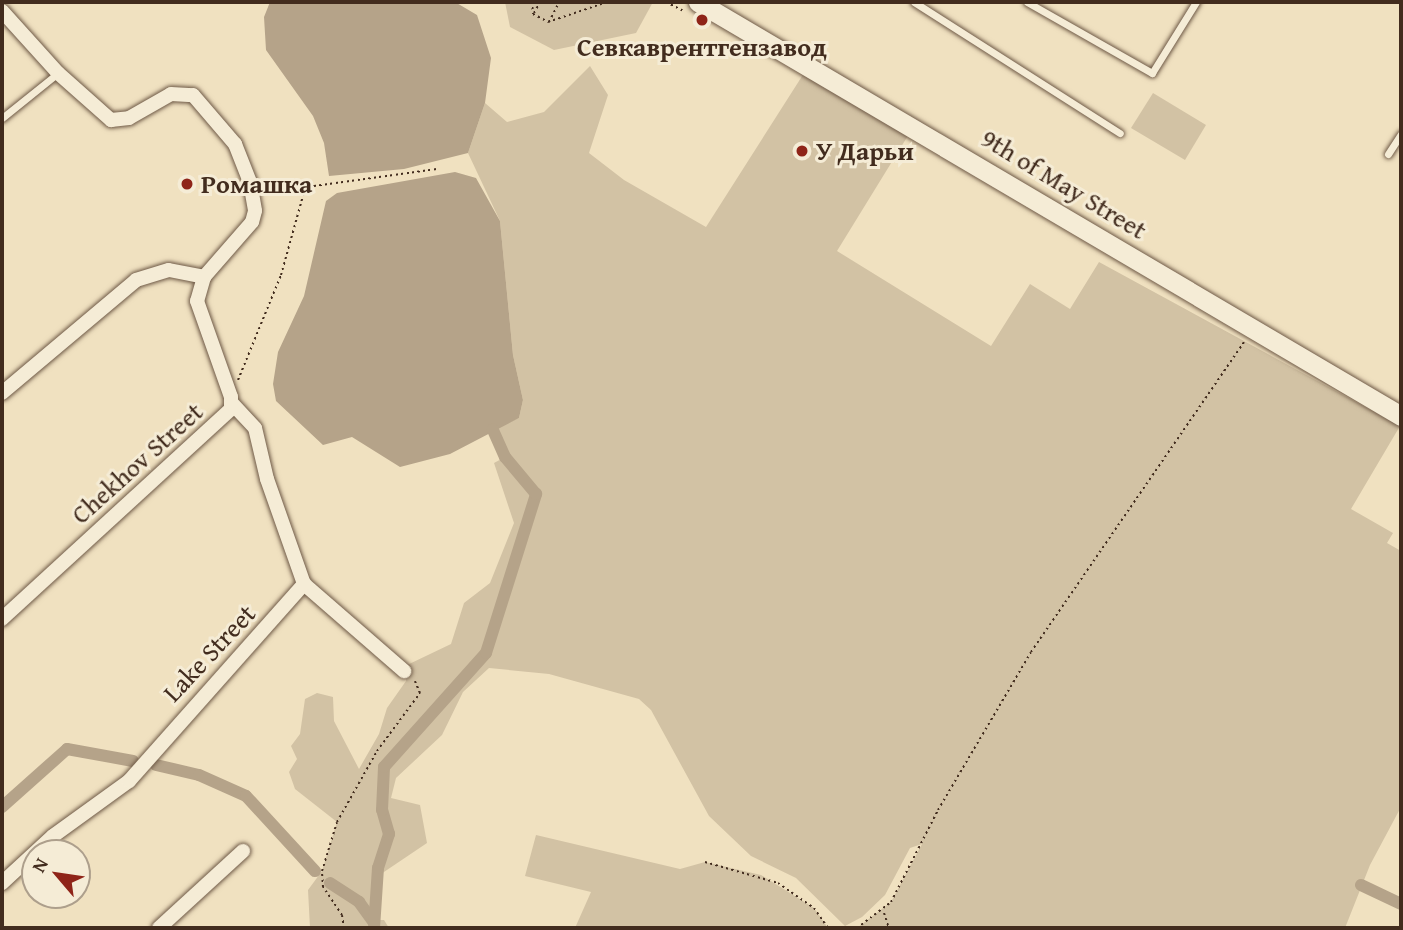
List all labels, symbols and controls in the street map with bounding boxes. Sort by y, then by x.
marker: Севкаврентгензавод [694,12,710,28]
place label: Севкаврентгензавод [577,31,827,63]
street label: 9th of May Street [976,122,1152,246]
place label: У Дарьи [816,135,914,167]
marker: У Дарьи [794,143,810,159]
place label: Ромашка [201,168,312,200]
marker: Ромашка [179,176,195,192]
street label: Chekhov Street [65,396,209,530]
street label: Lake Street [156,598,262,708]
north arrow [21,839,91,909]
text: N [24,852,55,877]

